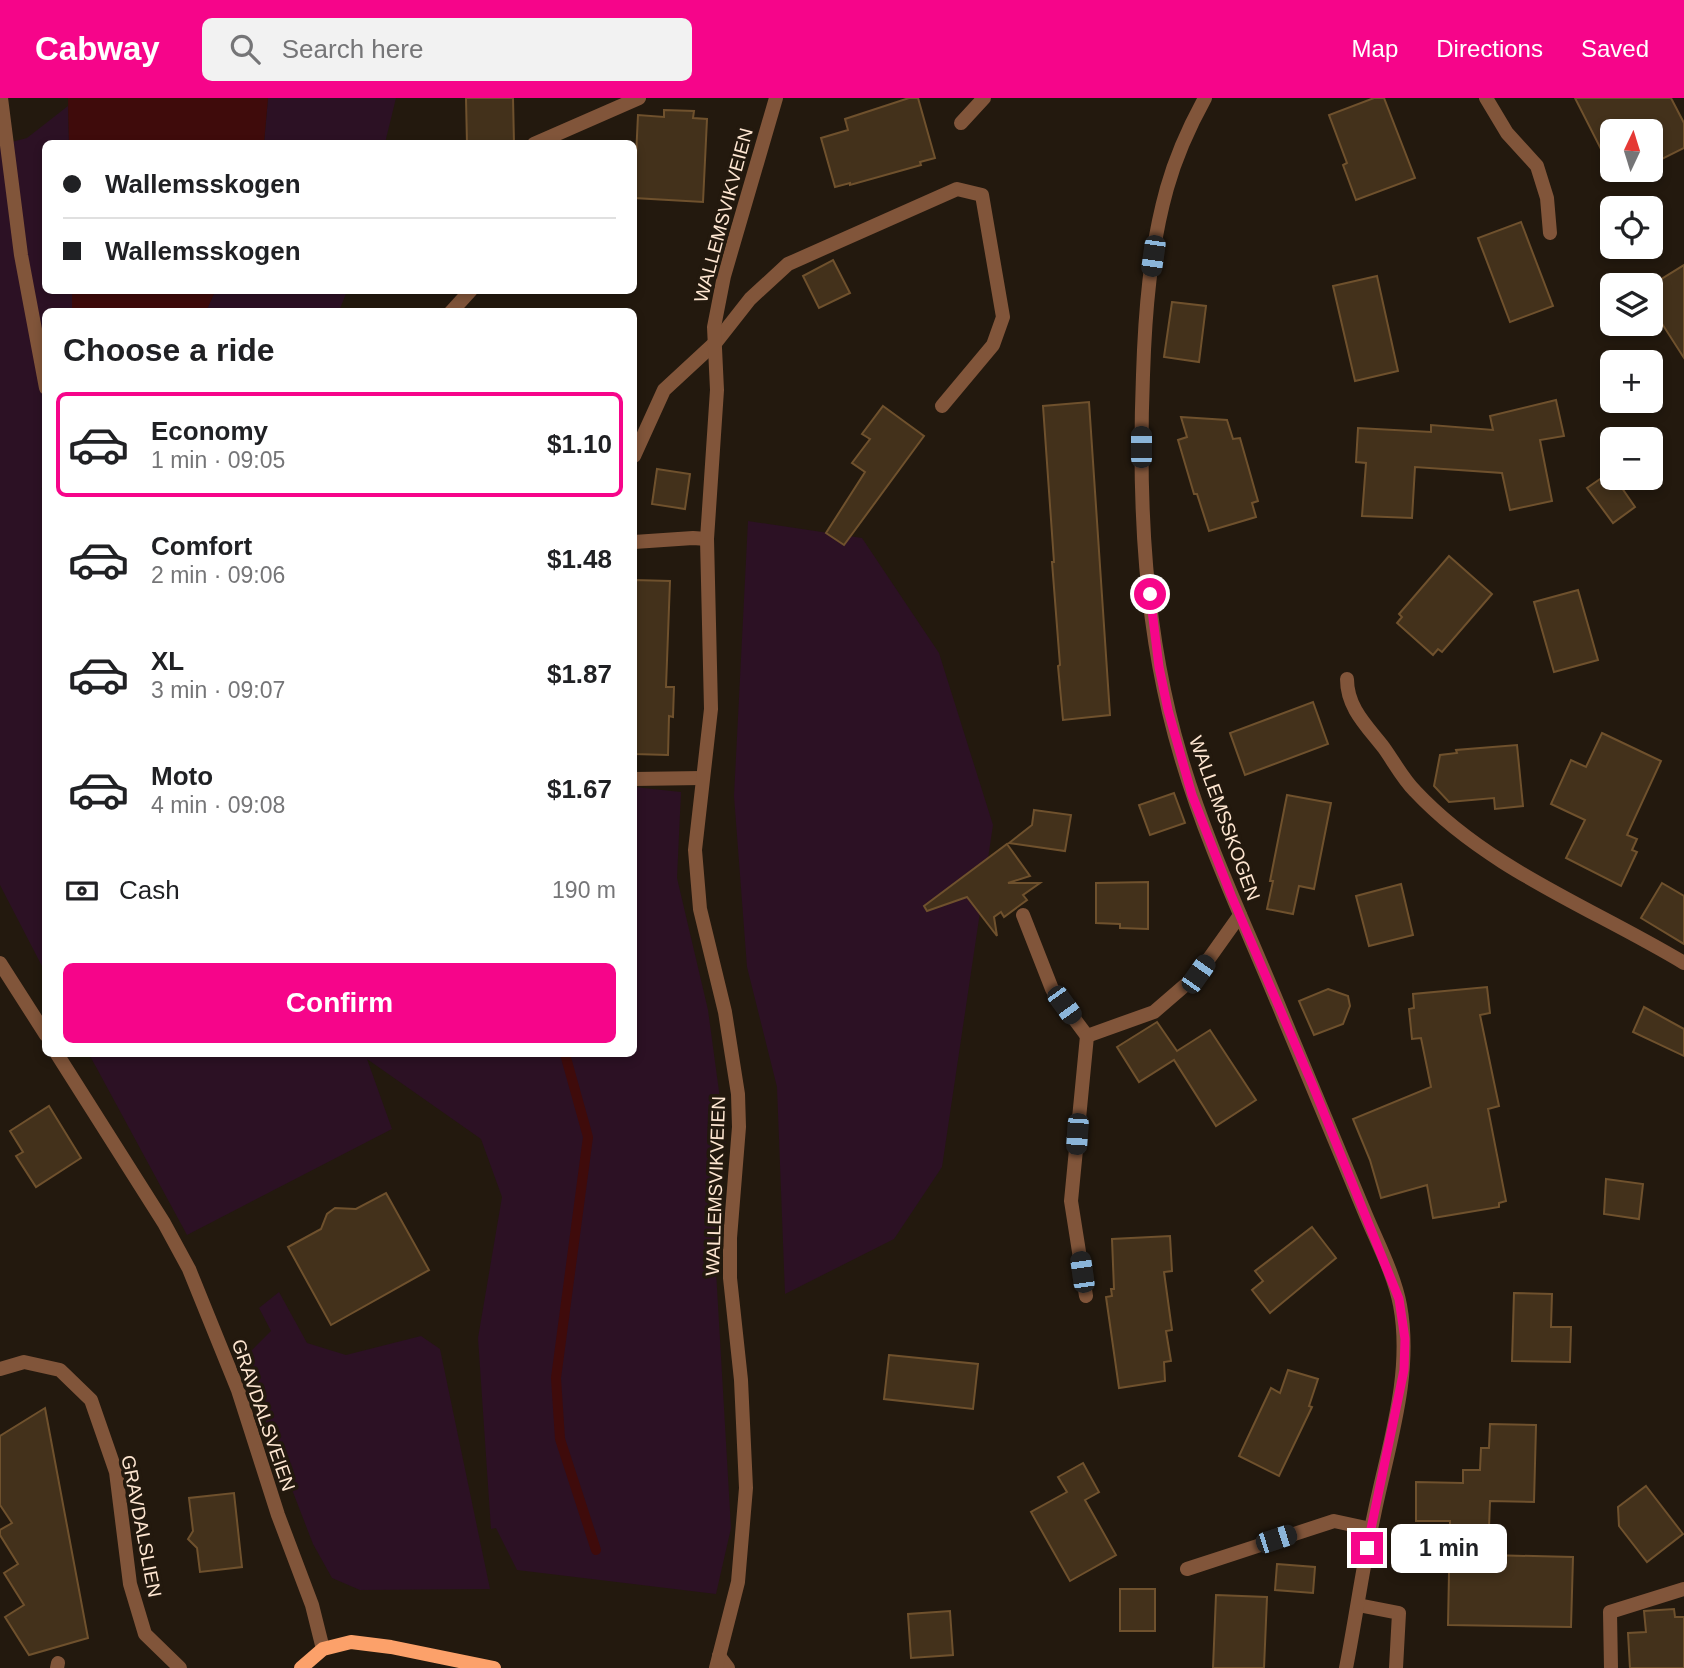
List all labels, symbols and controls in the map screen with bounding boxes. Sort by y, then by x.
search box [202,18,692,81]
text: Cabway [35,30,160,67]
icon: search [226,30,264,68]
text: Search here [282,34,423,64]
text: Map [1352,35,1398,62]
text: Directions [1436,35,1543,62]
text: Saved [1581,35,1649,62]
north arrow [1600,119,1662,182]
map controls [1600,119,1663,490]
street label: WALLEMSVIKVEIEN [690,126,757,305]
text: Wallemsskogen [105,169,301,199]
button: locate [1600,196,1663,259]
car [1140,234,1167,278]
text: Wallemsskogen [105,236,301,266]
button: layers [1600,273,1663,336]
text: Choose a ride [63,332,275,368]
button: + [1600,350,1663,413]
icon: car [67,413,130,476]
text: Economy [151,416,268,446]
car [1131,426,1152,468]
button: − [1600,427,1663,490]
text: $1.10 [547,429,612,459]
text: 1 min · 09:05 [151,447,285,473]
icon: car [67,528,130,591]
text: Comfort [151,531,252,561]
text: $1.48 [547,544,612,574]
text: 2 min · 09:06 [151,562,285,588]
route start [1134,578,1166,610]
icon: car [67,643,130,706]
text: XL [151,646,184,676]
text: $1.87 [547,659,612,689]
text: 3 min · 09:07 [151,677,285,703]
street label: WALLEMSSKOGEN [1185,733,1264,903]
icon: car [67,758,130,821]
text: Moto [151,761,213,791]
text: $1.67 [547,774,612,804]
text: 4 min · 09:08 [151,792,285,818]
icon: cash [63,872,101,910]
text: Cash [119,875,180,905]
text: 190 m [552,877,616,903]
car [1178,951,1219,997]
button: Confirm [63,963,616,1043]
car [1044,982,1085,1028]
street label: WALLEMSVIKVEIEN [702,1096,729,1276]
car [1066,1112,1089,1156]
car [1069,1250,1096,1294]
street label: GRAVDALSVEIEN [228,1337,299,1494]
street label: GRAVDALSLIEN [117,1453,166,1599]
car [1253,1523,1300,1555]
callout: 1 min [1392,1524,1507,1572]
route end [1351,1532,1383,1564]
text: 1 min [1419,1535,1479,1561]

